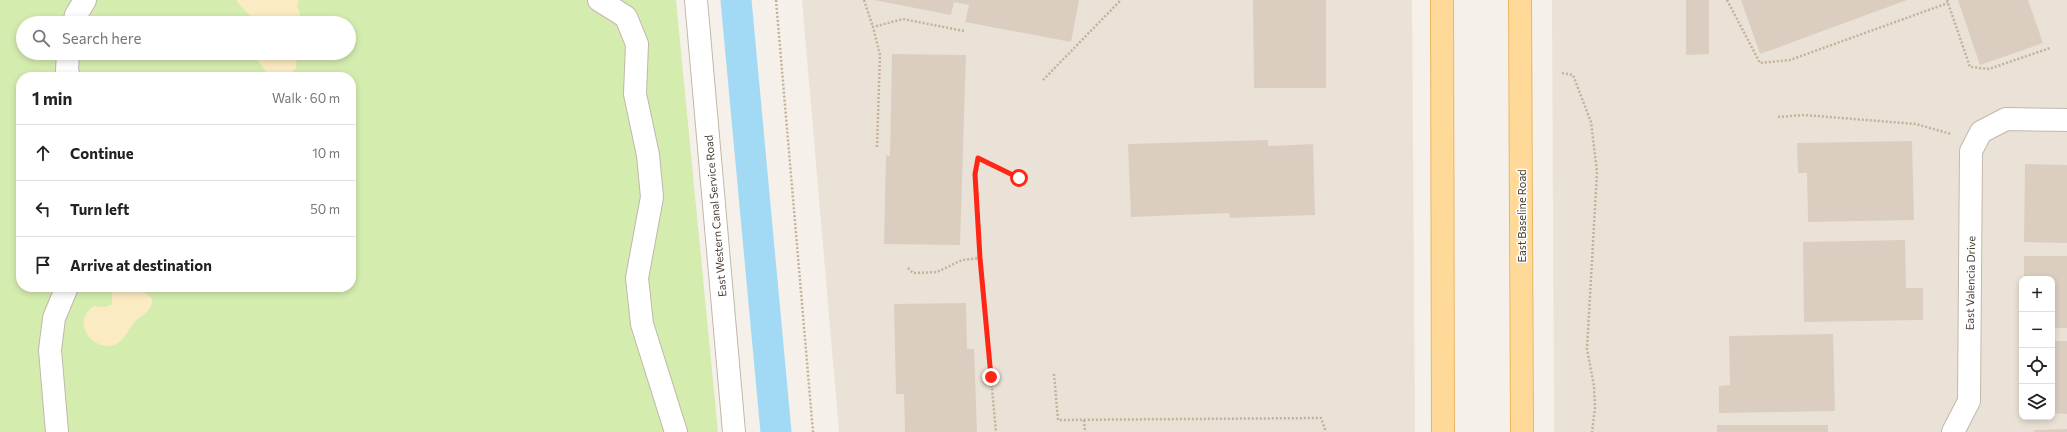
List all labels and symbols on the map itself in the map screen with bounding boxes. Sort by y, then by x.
street label: East Western Canal Service Road [701,134,729,298]
route start [1010,169,1028,187]
street label: East Baseline Road [1515,169,1528,263]
street label: East Valencia Drive [1963,236,1977,330]
route end [982,368,1000,386]

